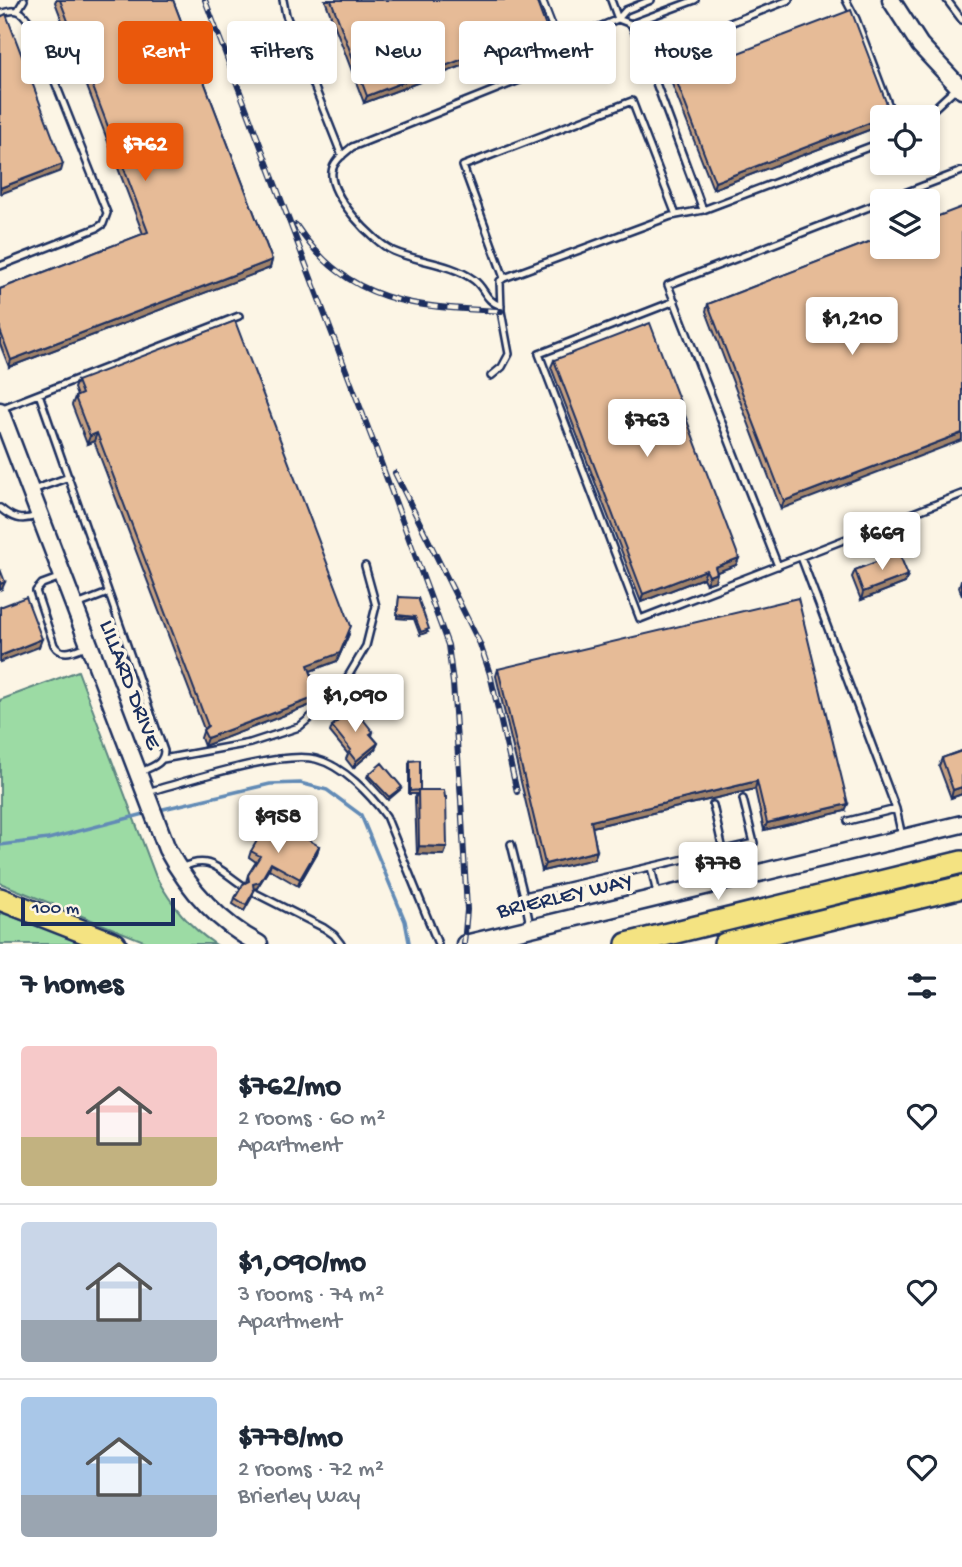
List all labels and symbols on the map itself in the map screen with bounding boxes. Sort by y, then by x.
pin: $762 [104,124,186,183]
pin: $1,210 [795,298,909,357]
pin: $763 [606,400,688,459]
pin: $669 [841,512,923,572]
street label: LILLARD DRIVE [92,616,167,755]
pin: $1,090 [298,674,412,734]
pin: $958 [237,796,319,855]
pin: $778 [677,842,759,902]
street label: BRIERLEY WAY [494,868,635,926]
scale bar [21,895,175,927]

